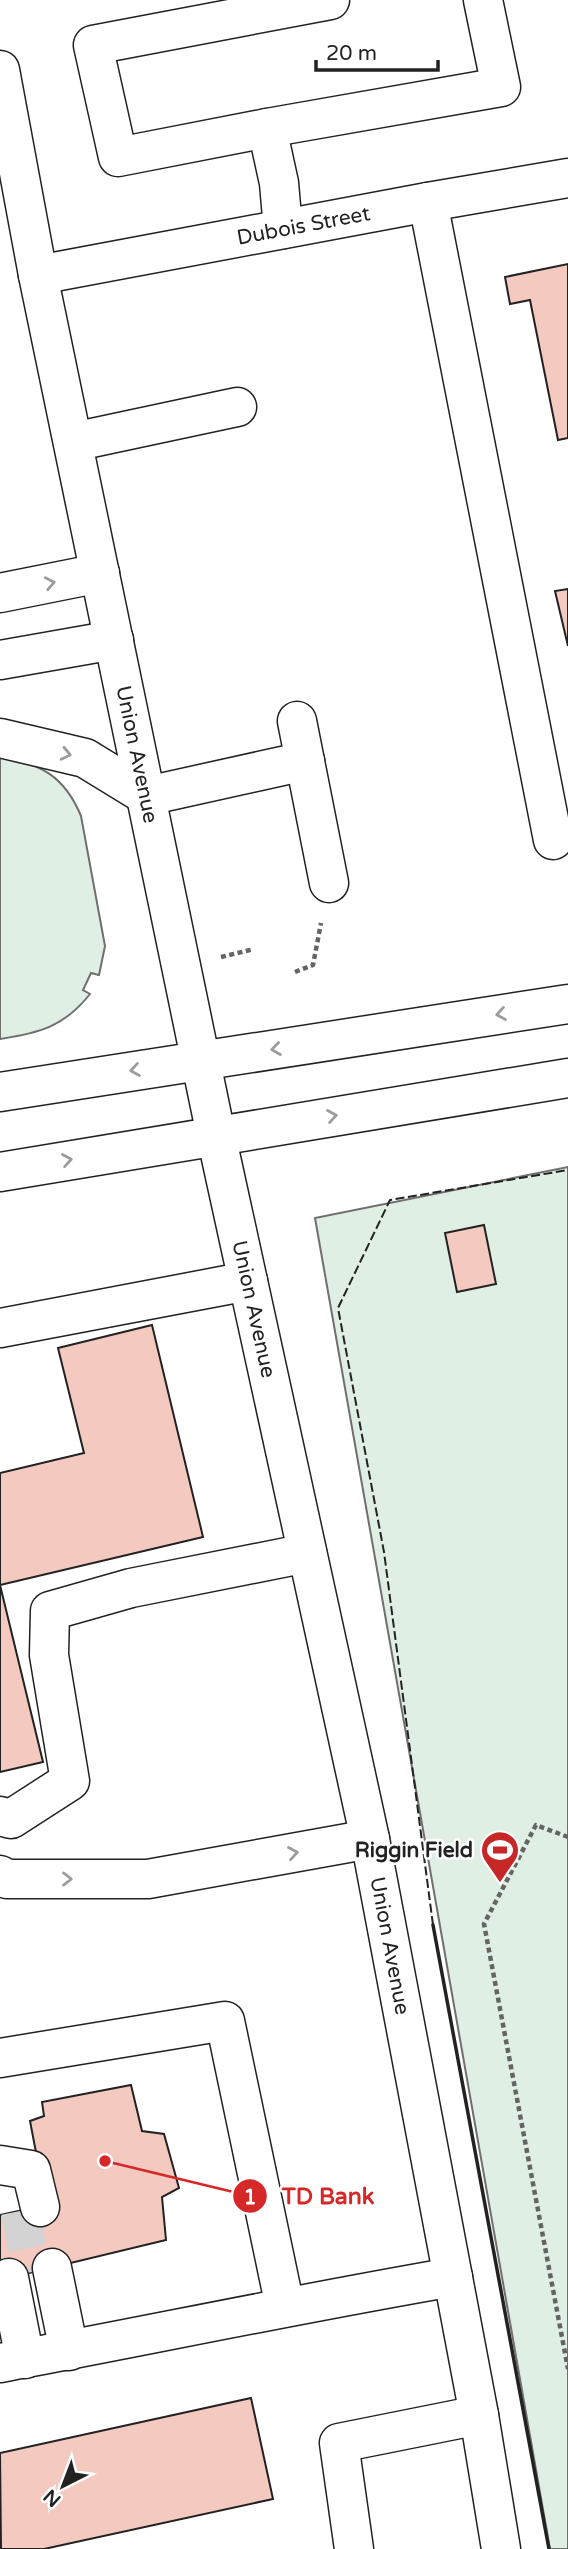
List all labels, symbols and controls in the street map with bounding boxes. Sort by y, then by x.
scale bar [316,28,438,72]
text: 20 m [326,41,377,66]
street label: Dubois Street [235,201,372,251]
one-way arrow [44,577,56,592]
street label: Union Avenue [110,683,163,826]
one-way arrow [60,746,72,760]
one-way arrow [495,1006,506,1021]
one-way arrow [270,1041,282,1056]
one-way arrow [129,1062,141,1077]
one-way arrow [326,1109,338,1124]
one-way arrow [61,1153,73,1168]
street label: Union Avenue [226,1238,281,1380]
sports icon: Riggin Field [479,1829,521,1884]
place label: Riggin Field [355,1838,473,1863]
one-way arrow [287,1846,298,1861]
one-way arrow [63,1871,73,1887]
street label: Union Avenue [364,1875,415,2017]
callout: TD Bank [233,2174,388,2218]
text: TD Bank [281,2183,375,2211]
text: 1 [243,2185,257,2210]
north arrow [28,2451,98,2521]
text: N [39,2485,65,2511]

